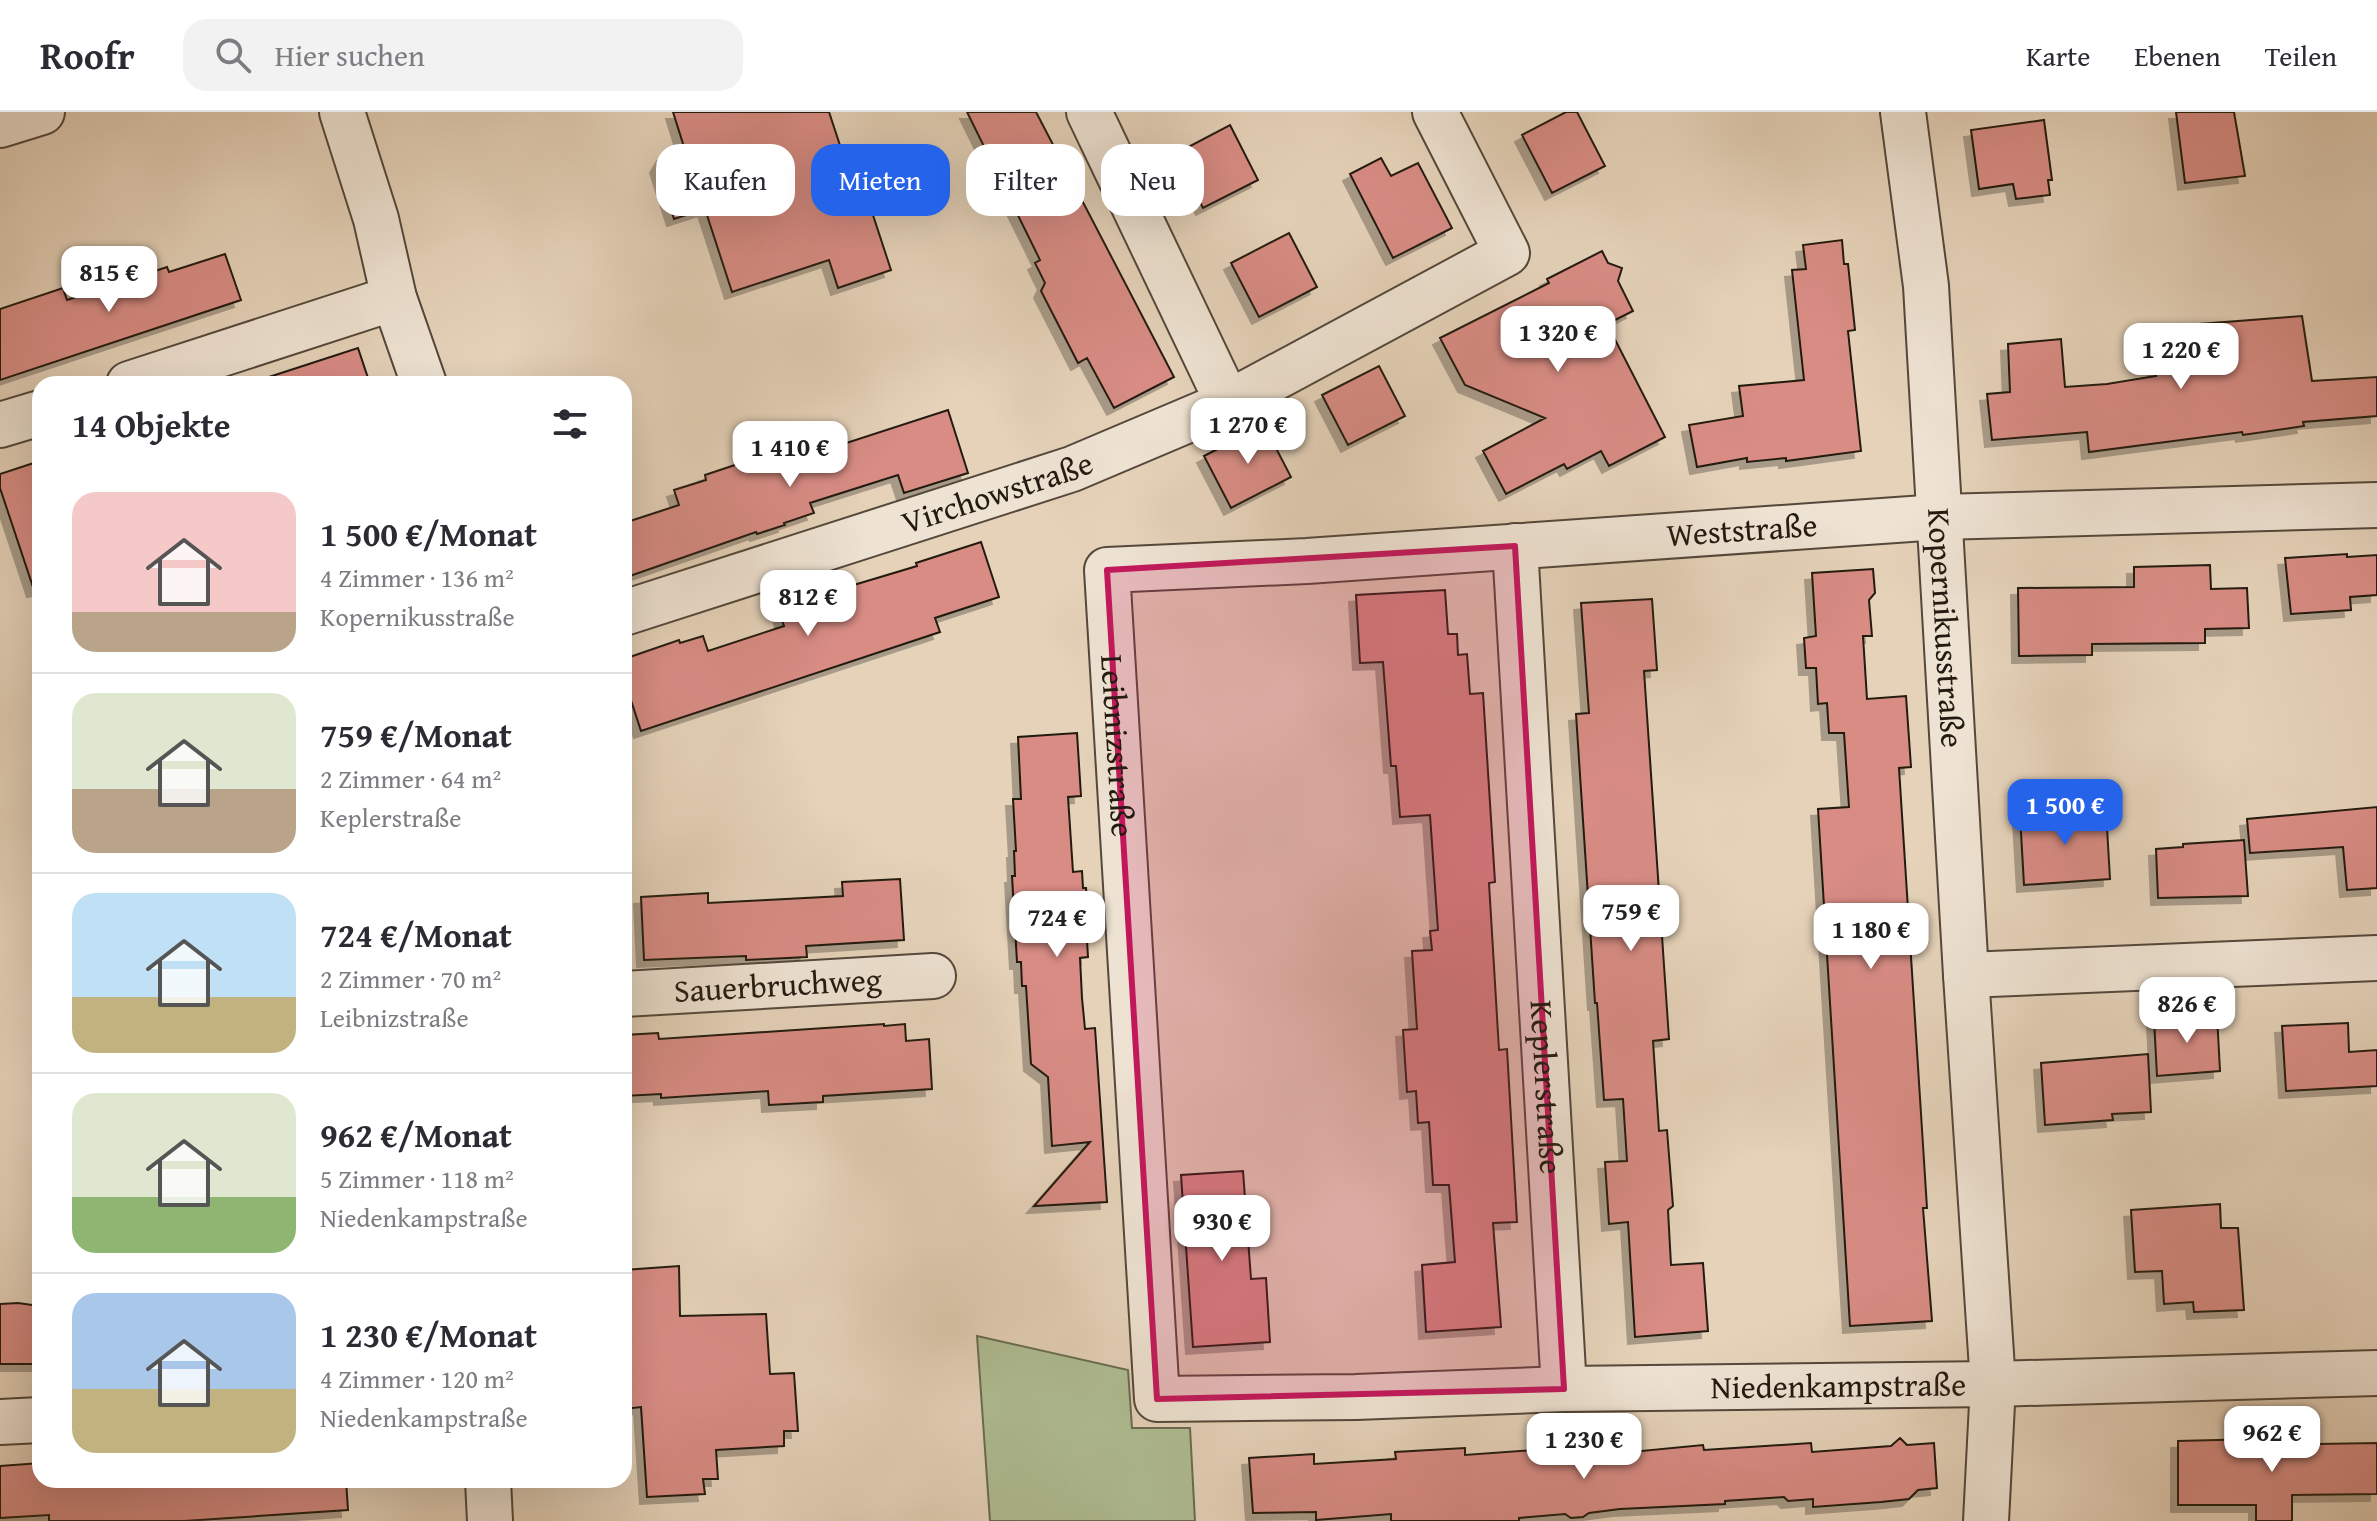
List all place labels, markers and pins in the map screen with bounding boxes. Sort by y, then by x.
pin: 815 € [53,246,165,314]
pin: 1 320 € [1484,306,1632,374]
pin: 1 220 € [2107,323,2255,391]
pin: 1 270 € [1174,398,1322,466]
pin: 1 410 € [716,421,864,489]
pin: 812 € [752,570,864,638]
pin: 1 500 € [1991,779,2139,847]
pin: 759 € [1575,885,1687,953]
pin: 724 € [1001,891,1113,959]
pin: 1 180 € [1797,903,1945,971]
pin: 826 € [2131,977,2243,1045]
pin: 930 € [1166,1195,1278,1263]
pin: 962 € [2216,1406,2328,1474]
pin: 1 230 € [1510,1413,1658,1481]

